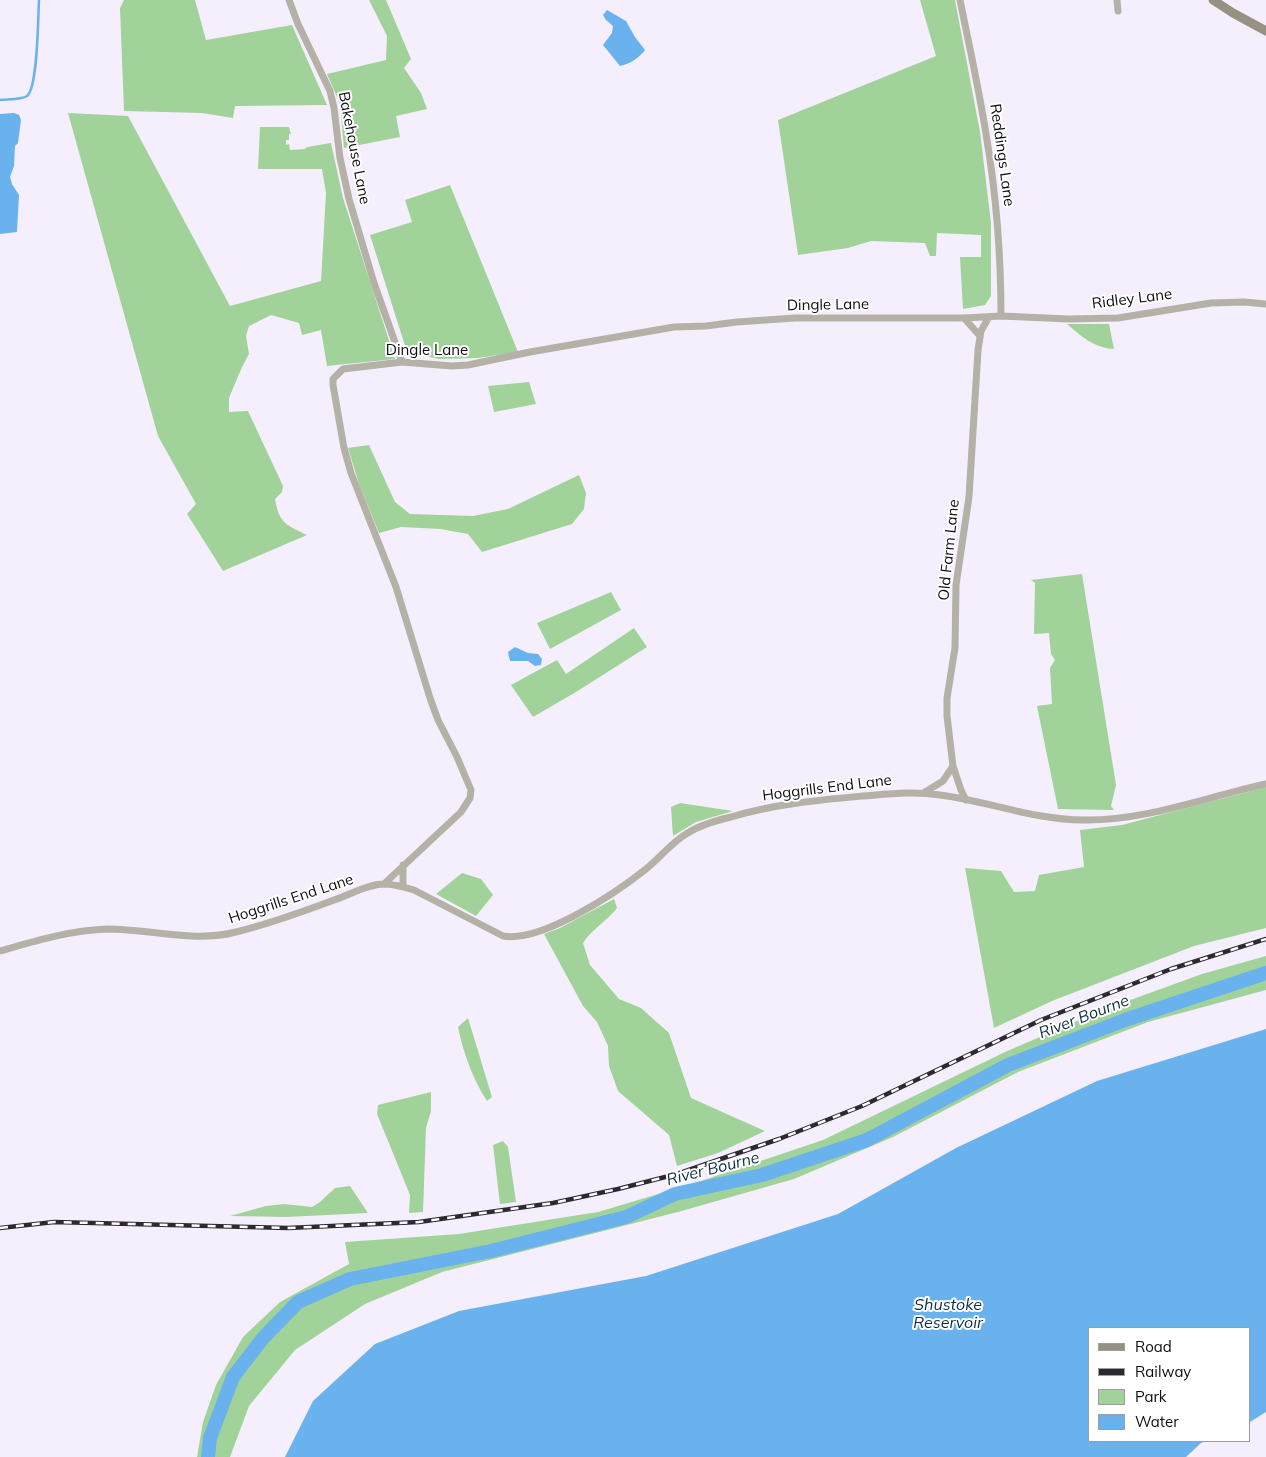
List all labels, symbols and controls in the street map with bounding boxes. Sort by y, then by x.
street label: Bakehouse Lane [334,90,374,206]
street label: Reddings Lane [986,103,1018,207]
street label: Ridley Lane [1091,285,1173,313]
street label: Dingle Lane [787,295,869,315]
street label: Dingle Lane [386,341,468,359]
street label: Old Farm Lane [935,498,963,602]
street label: Hoggrills End Lane [761,771,893,805]
street label: Hoggrills End Lane [226,870,356,928]
water label: River Bourne [1036,991,1132,1043]
water label: River Bourne [665,1148,761,1190]
water label: Shustoke Reservoir [913,1295,983,1333]
legend [1088,1327,1251,1442]
text: Road [1135,1337,1172,1356]
text: Railway [1135,1362,1191,1381]
text: Park [1135,1387,1167,1406]
text: Water [1135,1412,1179,1431]

